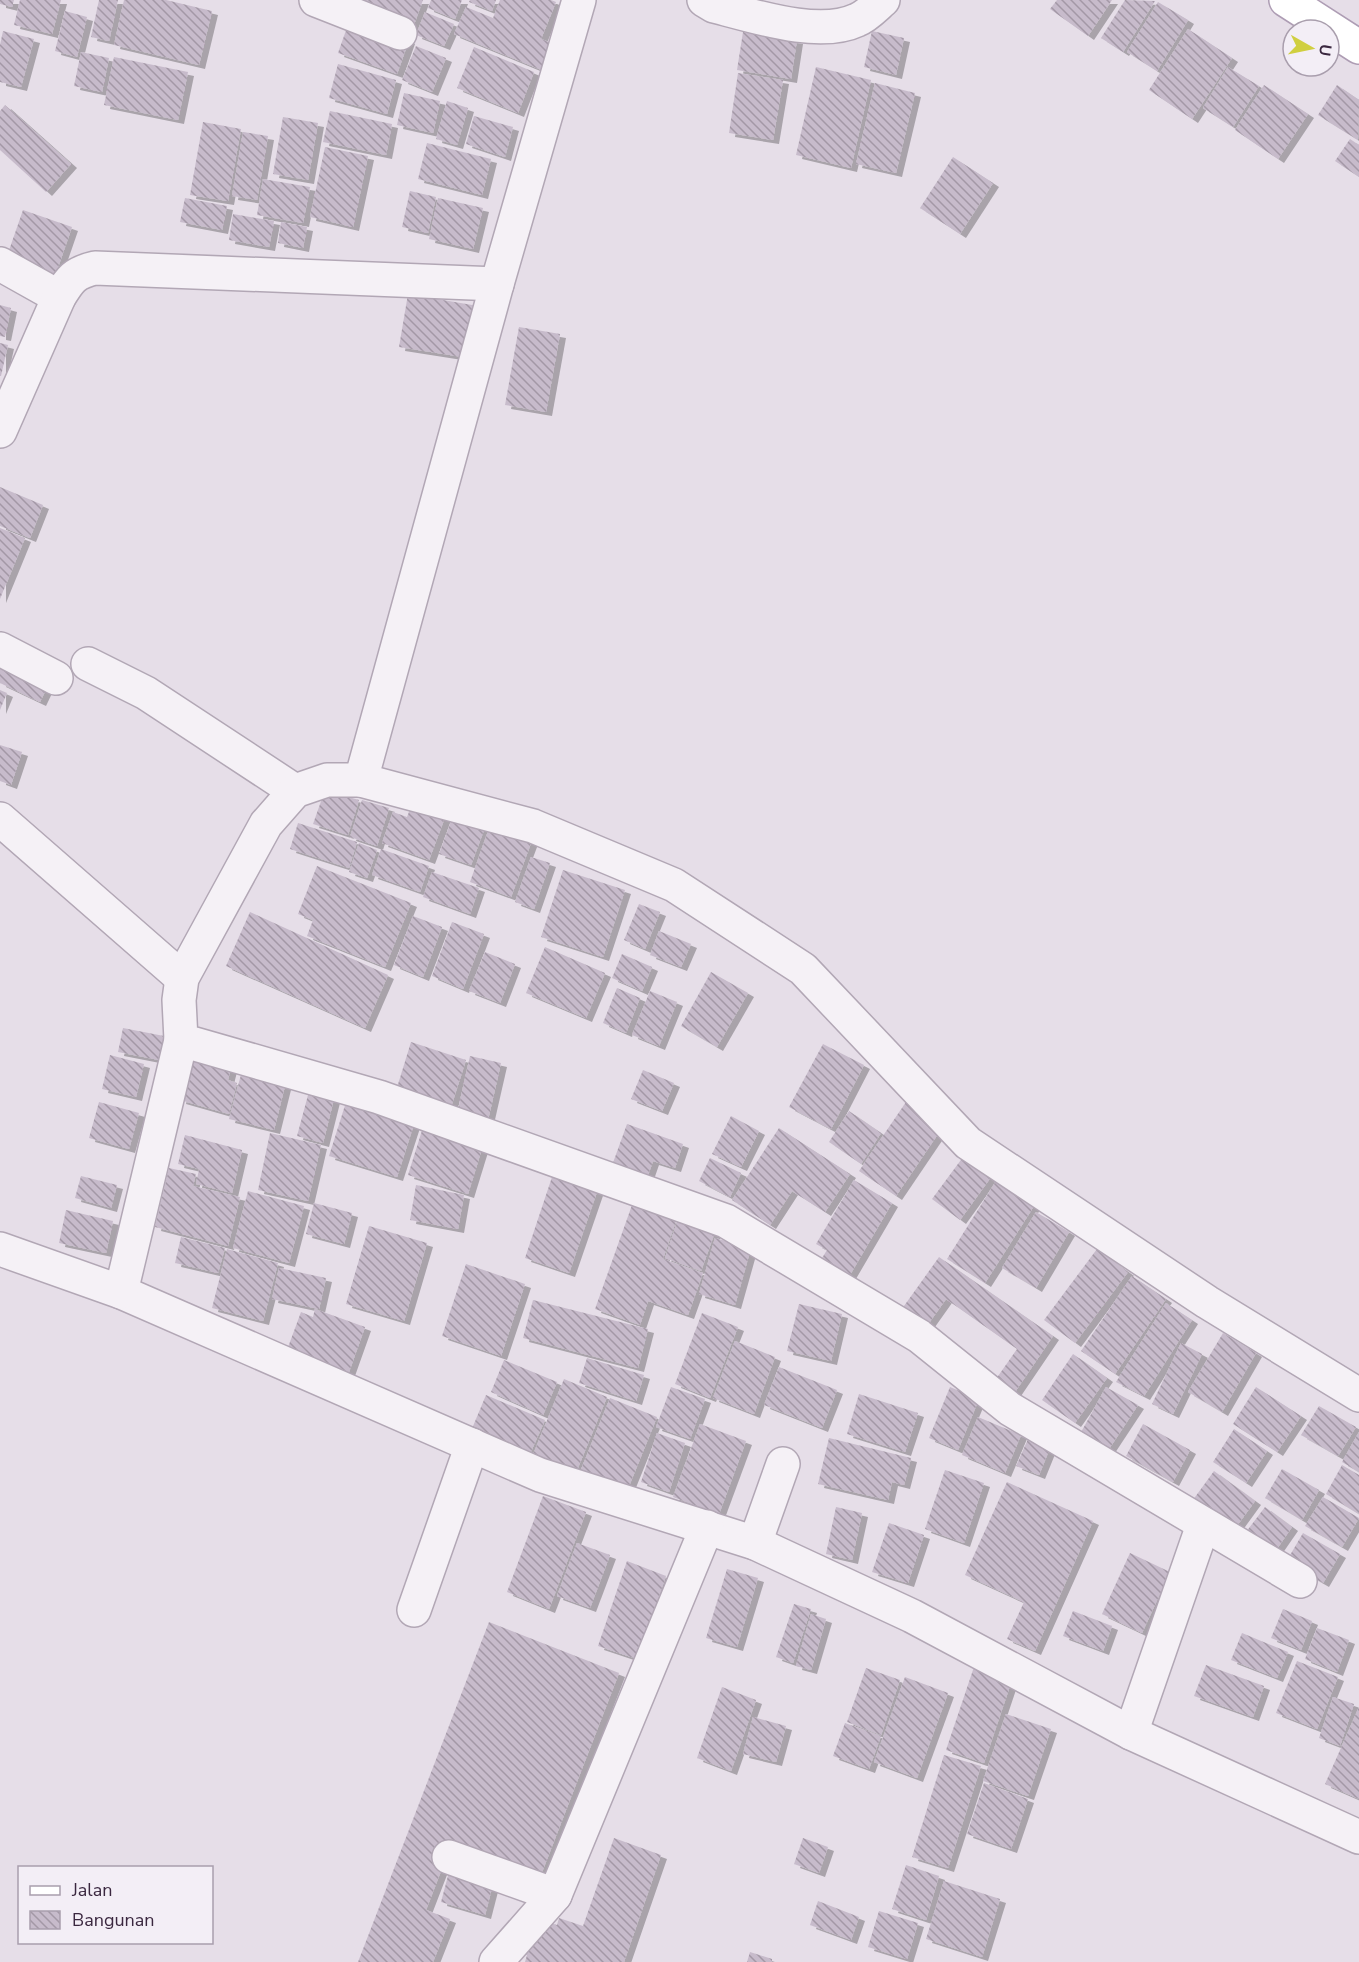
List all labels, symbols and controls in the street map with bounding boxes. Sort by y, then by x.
north arrow [1281,18,1341,78]
text: U [1313,43,1337,58]
legend [18,1866,213,1944]
text: Jalan [71,1878,112,1902]
text: Bangunan [72,1908,155,1932]

